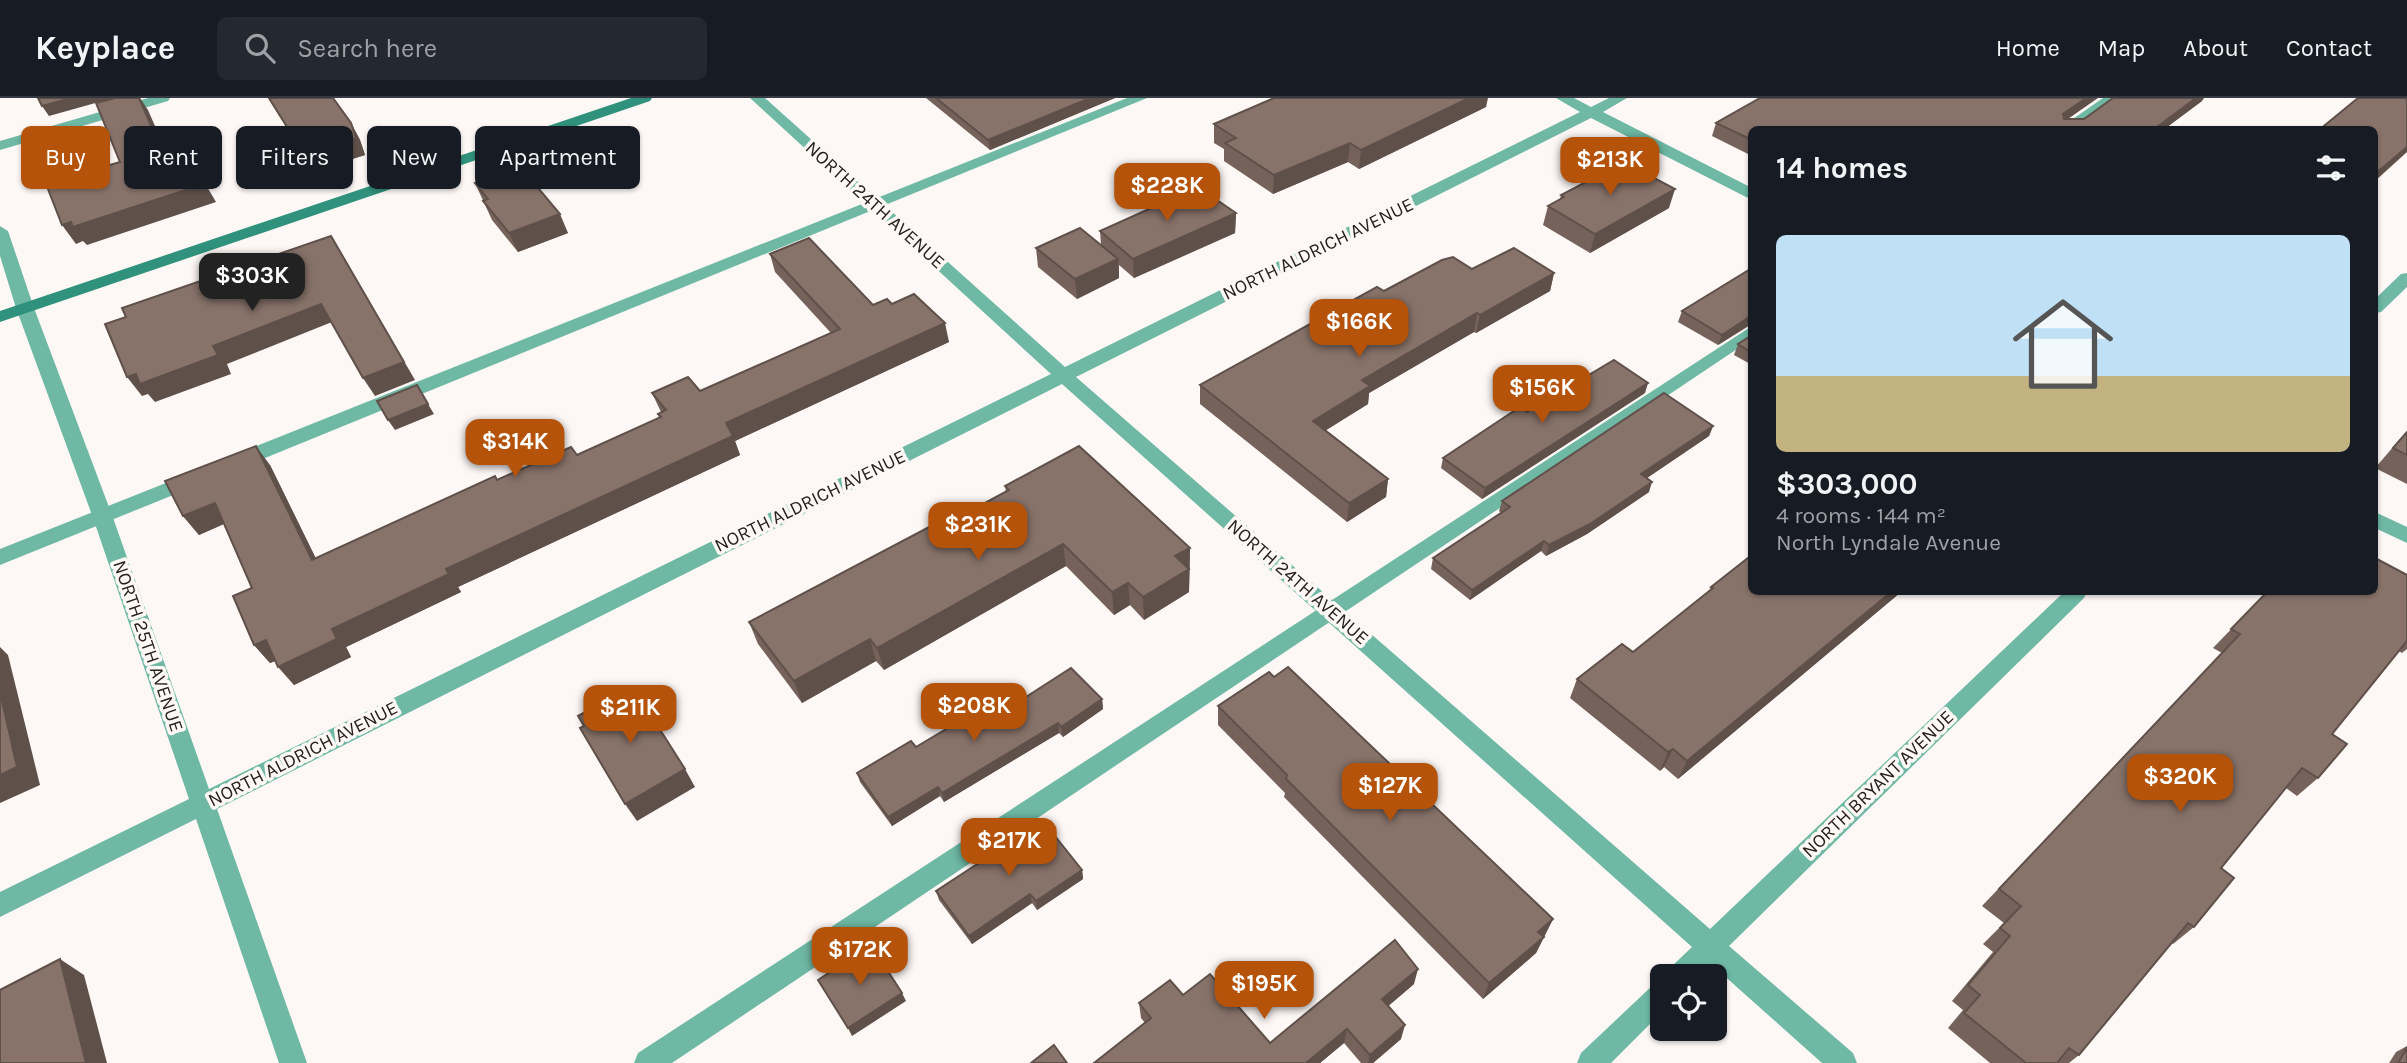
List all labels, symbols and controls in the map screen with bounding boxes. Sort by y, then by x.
search box [217,17,707,80]
text: Keyplace [35,29,175,67]
icon: search [241,29,279,67]
text: Search here [297,33,437,64]
text: Home [1996,34,2060,62]
text: Map [2098,34,2145,62]
text: About [2183,34,2248,62]
text: Contact [2286,34,2372,62]
chip: Buy [21,126,110,189]
chip: Rent [124,126,222,189]
chip: Filters [236,126,353,189]
chip: New [367,126,461,189]
chip: Apartment [475,126,640,189]
street label: NORTH 24TH AVENUE [801,137,949,273]
pin: $213K [1561,138,1659,197]
text: $213K [1576,146,1644,173]
icon: filters [2312,149,2350,187]
text: 14 homes [1776,150,1908,186]
pin: $228K [1118,164,1216,223]
text: $228K [1130,172,1204,199]
street label: NORTH ALDRICH AVENUE [1219,193,1417,305]
pin: $303K [203,254,301,313]
text: $303K [215,262,289,289]
icon: home [2000,281,2126,407]
pin: $166K [1310,300,1408,359]
text: $166K [1325,308,1393,335]
pin: $156K [1493,366,1591,425]
text: $156K [1509,374,1575,401]
pin: $314K [466,420,564,479]
text: $314K [481,428,549,455]
street label: NORTH ALDRICH AVENUE [711,445,909,557]
text: $303,000 [1776,466,1917,502]
text: 4 rooms · 144 m² [1776,502,1946,529]
pin: $231K [929,503,1027,562]
text: $231K [944,511,1012,538]
street label: NORTH 24TH AVENUE [1223,515,1373,649]
text: North Lyndale Avenue [1776,529,2001,556]
street label: NORTH 25TH AVENUE [108,557,188,735]
pin: $208K [925,684,1023,743]
pin: $211K [581,686,679,745]
text: $208K [937,692,1011,719]
text: $211K [599,694,661,721]
street label: NORTH ALDRICH AVENUE [205,697,401,811]
street label: NORTH BRYANT AVENUE [1798,706,1958,862]
pin: $320K [2131,754,2229,814]
text: $320K [2143,763,2217,790]
pin: $127K [1341,764,1439,823]
text: $127K [1358,772,1422,799]
pin: $217K [960,818,1058,878]
text: $217K [977,827,1041,854]
pin: $172K [811,928,909,987]
text: $172K [828,936,892,963]
pin: $195K [1215,962,1313,1021]
map controls [1650,964,1727,1041]
button: locate [1650,964,1727,1041]
text: $195K [1231,970,1297,997]

